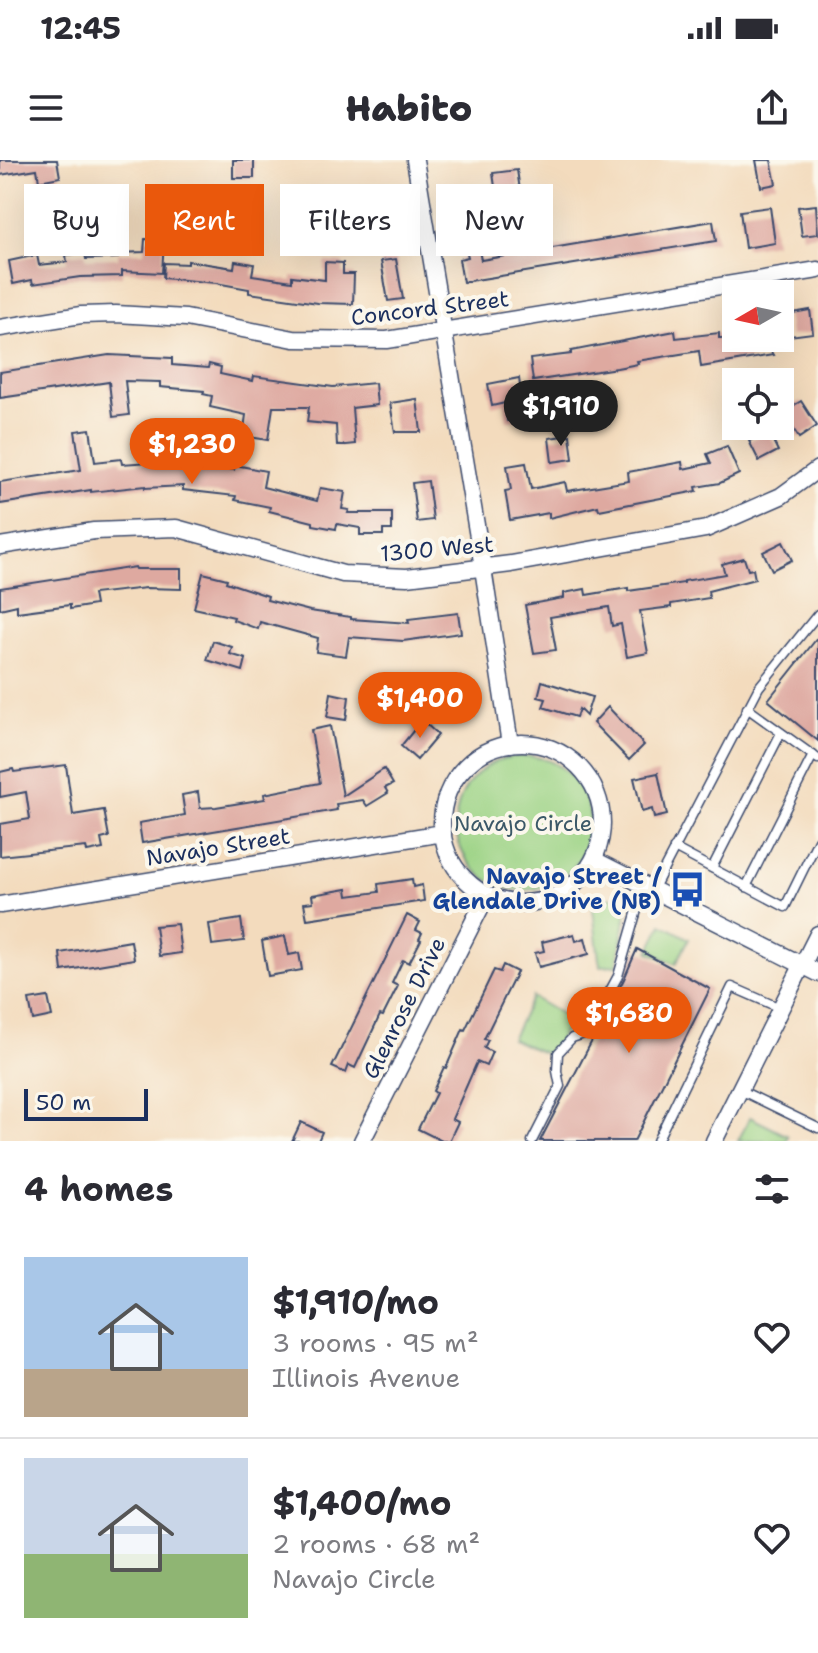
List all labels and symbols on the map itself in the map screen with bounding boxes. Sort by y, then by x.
north arrow [722,280,794,352]
street label: Concord Street [349,284,511,332]
pin: $1,910 [496,380,626,448]
pin: $1,230 [127,418,257,486]
street label: 1300 West [379,530,495,568]
pin: $1,400 [355,672,485,740]
park label: Navajo Circle [454,809,592,838]
street label: Navajo Street [144,821,292,873]
place label: Navajo Street / Glendale Drive (NB) [433,862,663,916]
bus stop icon: Navajo Street / Glendale Drive (NB) [668,870,706,908]
street label: Glenrose Drive [356,932,452,1084]
pin: $1,680 [564,987,694,1055]
scale bar [24,1085,148,1121]

